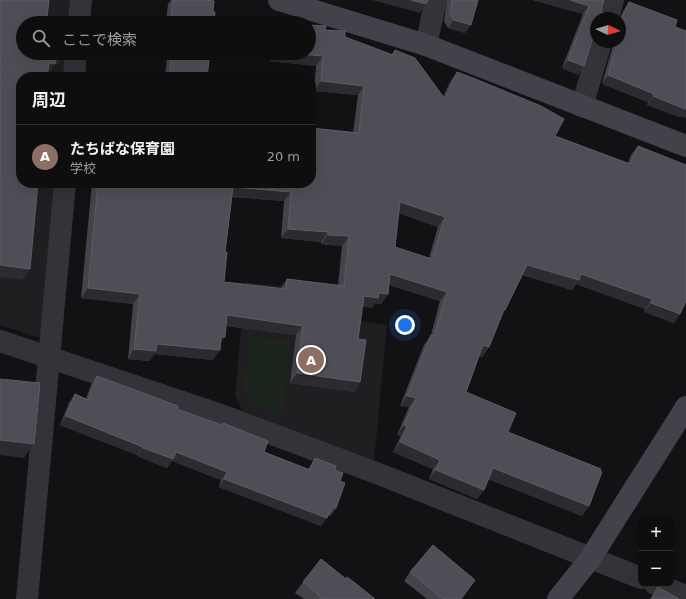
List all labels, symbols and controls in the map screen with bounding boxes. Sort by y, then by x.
north arrow [590,12,626,48]
search box [16,16,316,60]
icon: search [30,27,52,49]
text: ここで検索 [62,31,137,49]
text: 周辺 [32,90,66,110]
text: たちばな保育園 [70,140,175,158]
text: A [40,149,50,164]
text: 20 m [267,149,300,164]
text: 学校 [70,161,96,176]
your location [395,315,415,335]
pin: A [298,345,324,375]
map controls [638,515,674,587]
button: + [638,515,674,551]
button: − [638,551,674,587]

